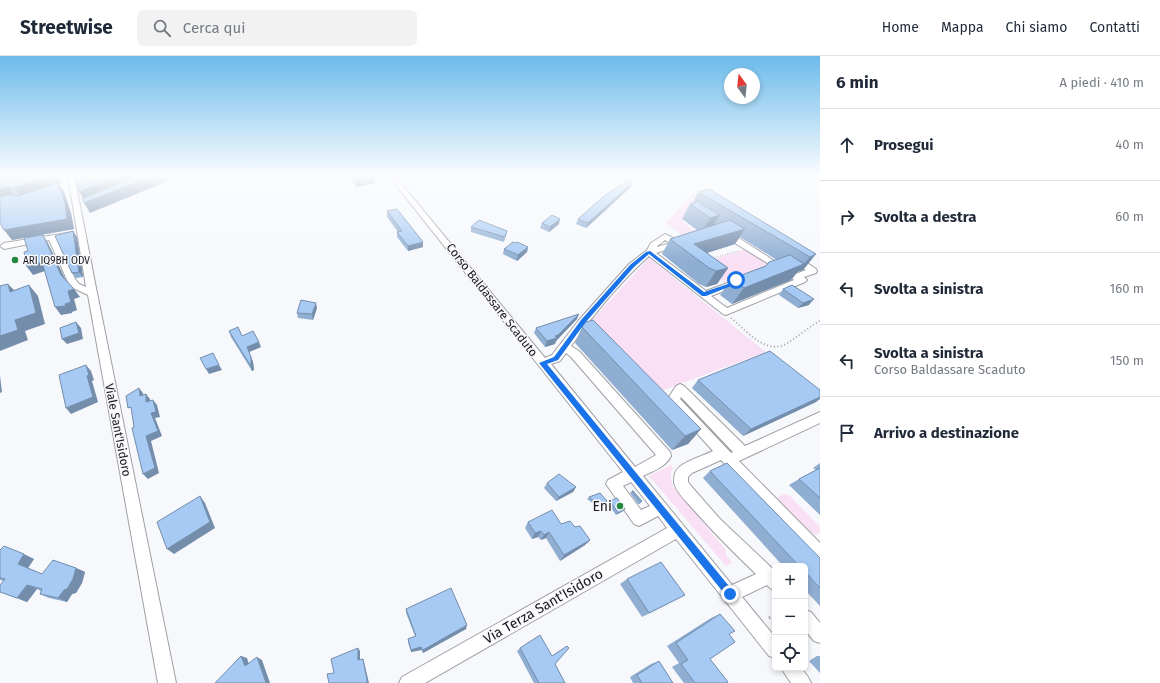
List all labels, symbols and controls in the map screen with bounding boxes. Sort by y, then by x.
search box [137,10,417,46]
text: Streetwise [20,16,113,39]
icon: search [151,17,173,39]
text: Cerca qui [183,19,246,37]
text: Home [882,19,919,36]
text: Mappa [941,19,984,36]
text: Chi siamo [1006,19,1067,36]
text: Contatti [1089,19,1140,36]
north arrow [724,68,760,104]
text: 6 min [836,72,879,93]
text: A piedi · 410 m [1060,75,1144,90]
icon: ahead [836,134,858,156]
text: Prosegui [874,136,933,154]
text: 40 m [1115,137,1144,152]
icon: right [836,206,858,228]
text: Svolta a destra [874,208,976,226]
text: 60 m [1115,209,1144,224]
street label: Corso Baldassare Scaduto [443,241,541,359]
marker: ARI IQ9BH ODV [10,255,20,265]
place label: ARI IQ9BH ODV [23,255,90,267]
route start [727,271,745,289]
icon: left [836,278,858,300]
text: Svolta a sinistra [874,280,984,298]
text: 160 m [1110,281,1144,296]
text: Svolta a sinistra [874,344,984,362]
icon: left [836,350,858,372]
text: 150 m [1110,353,1144,368]
text: Corso Baldassare Scaduto [874,362,1026,377]
street label: Viale Sant'Isidoro [102,382,134,478]
icon: arrive [836,422,858,444]
text: Arrivo a destinazione [874,424,1019,442]
place label: Eni [592,498,612,515]
marker: Eni [615,501,625,511]
map controls [772,563,808,671]
button: + [772,563,808,599]
street label: Via Terza Sant'Isidoro [480,565,606,648]
route end [721,585,739,603]
button: − [772,599,808,635]
button: locate [772,635,808,671]

